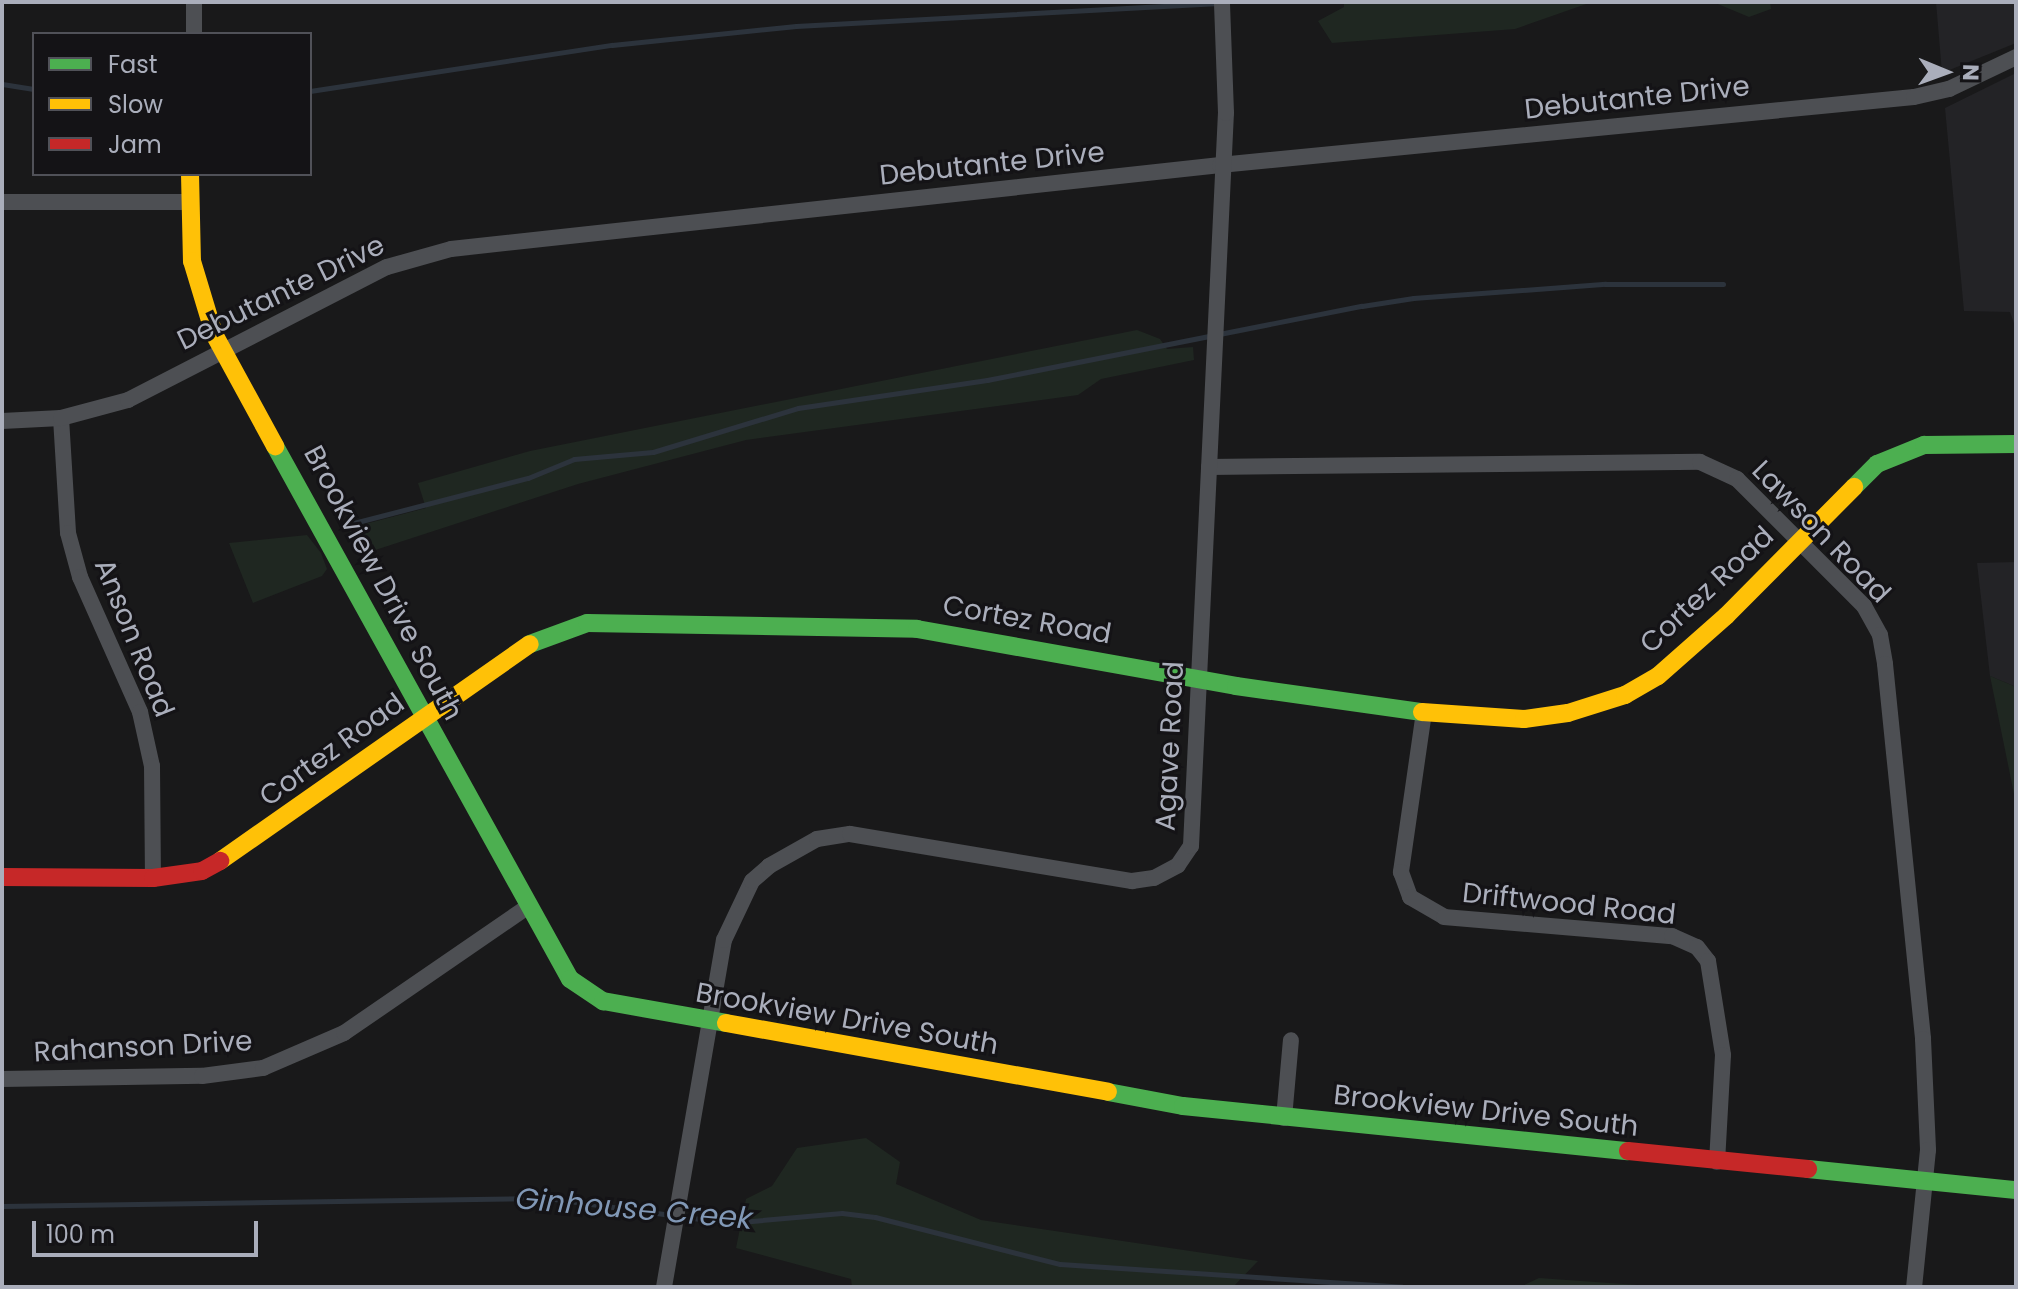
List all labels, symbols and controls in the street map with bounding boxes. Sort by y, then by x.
legend [32,32,312,176]
north arrow [1906,32,1986,112]
text: Fast [108,48,158,81]
text: N [1955,64,1986,81]
street label: Debutante Drive [1523,69,1751,127]
text: Slow [108,88,163,121]
text: Jam [108,128,162,161]
street label: Debutante Drive [878,135,1106,193]
street label: Debutante Drive [172,228,390,358]
street label: Brookview Drive South [296,440,470,726]
street label: Lawson Road [1745,454,1897,610]
street label: Cortez Road [1633,520,1781,660]
street label: Anson Road [87,554,181,722]
street label: Cortez Road [940,589,1114,651]
street label: Agave Road [1149,660,1191,832]
street label: Cortez Road [253,686,411,814]
street label: Driftwood Road [1461,876,1677,932]
street label: Brookview Drive South [693,976,1001,1062]
street label: Rahanson Drive [33,1024,253,1070]
street label: Brookview Drive South [1332,1078,1640,1144]
water label: Ginhouse Creek [514,1181,754,1237]
scale bar [36,1205,262,1255]
text: 100 m [46,1218,115,1251]

